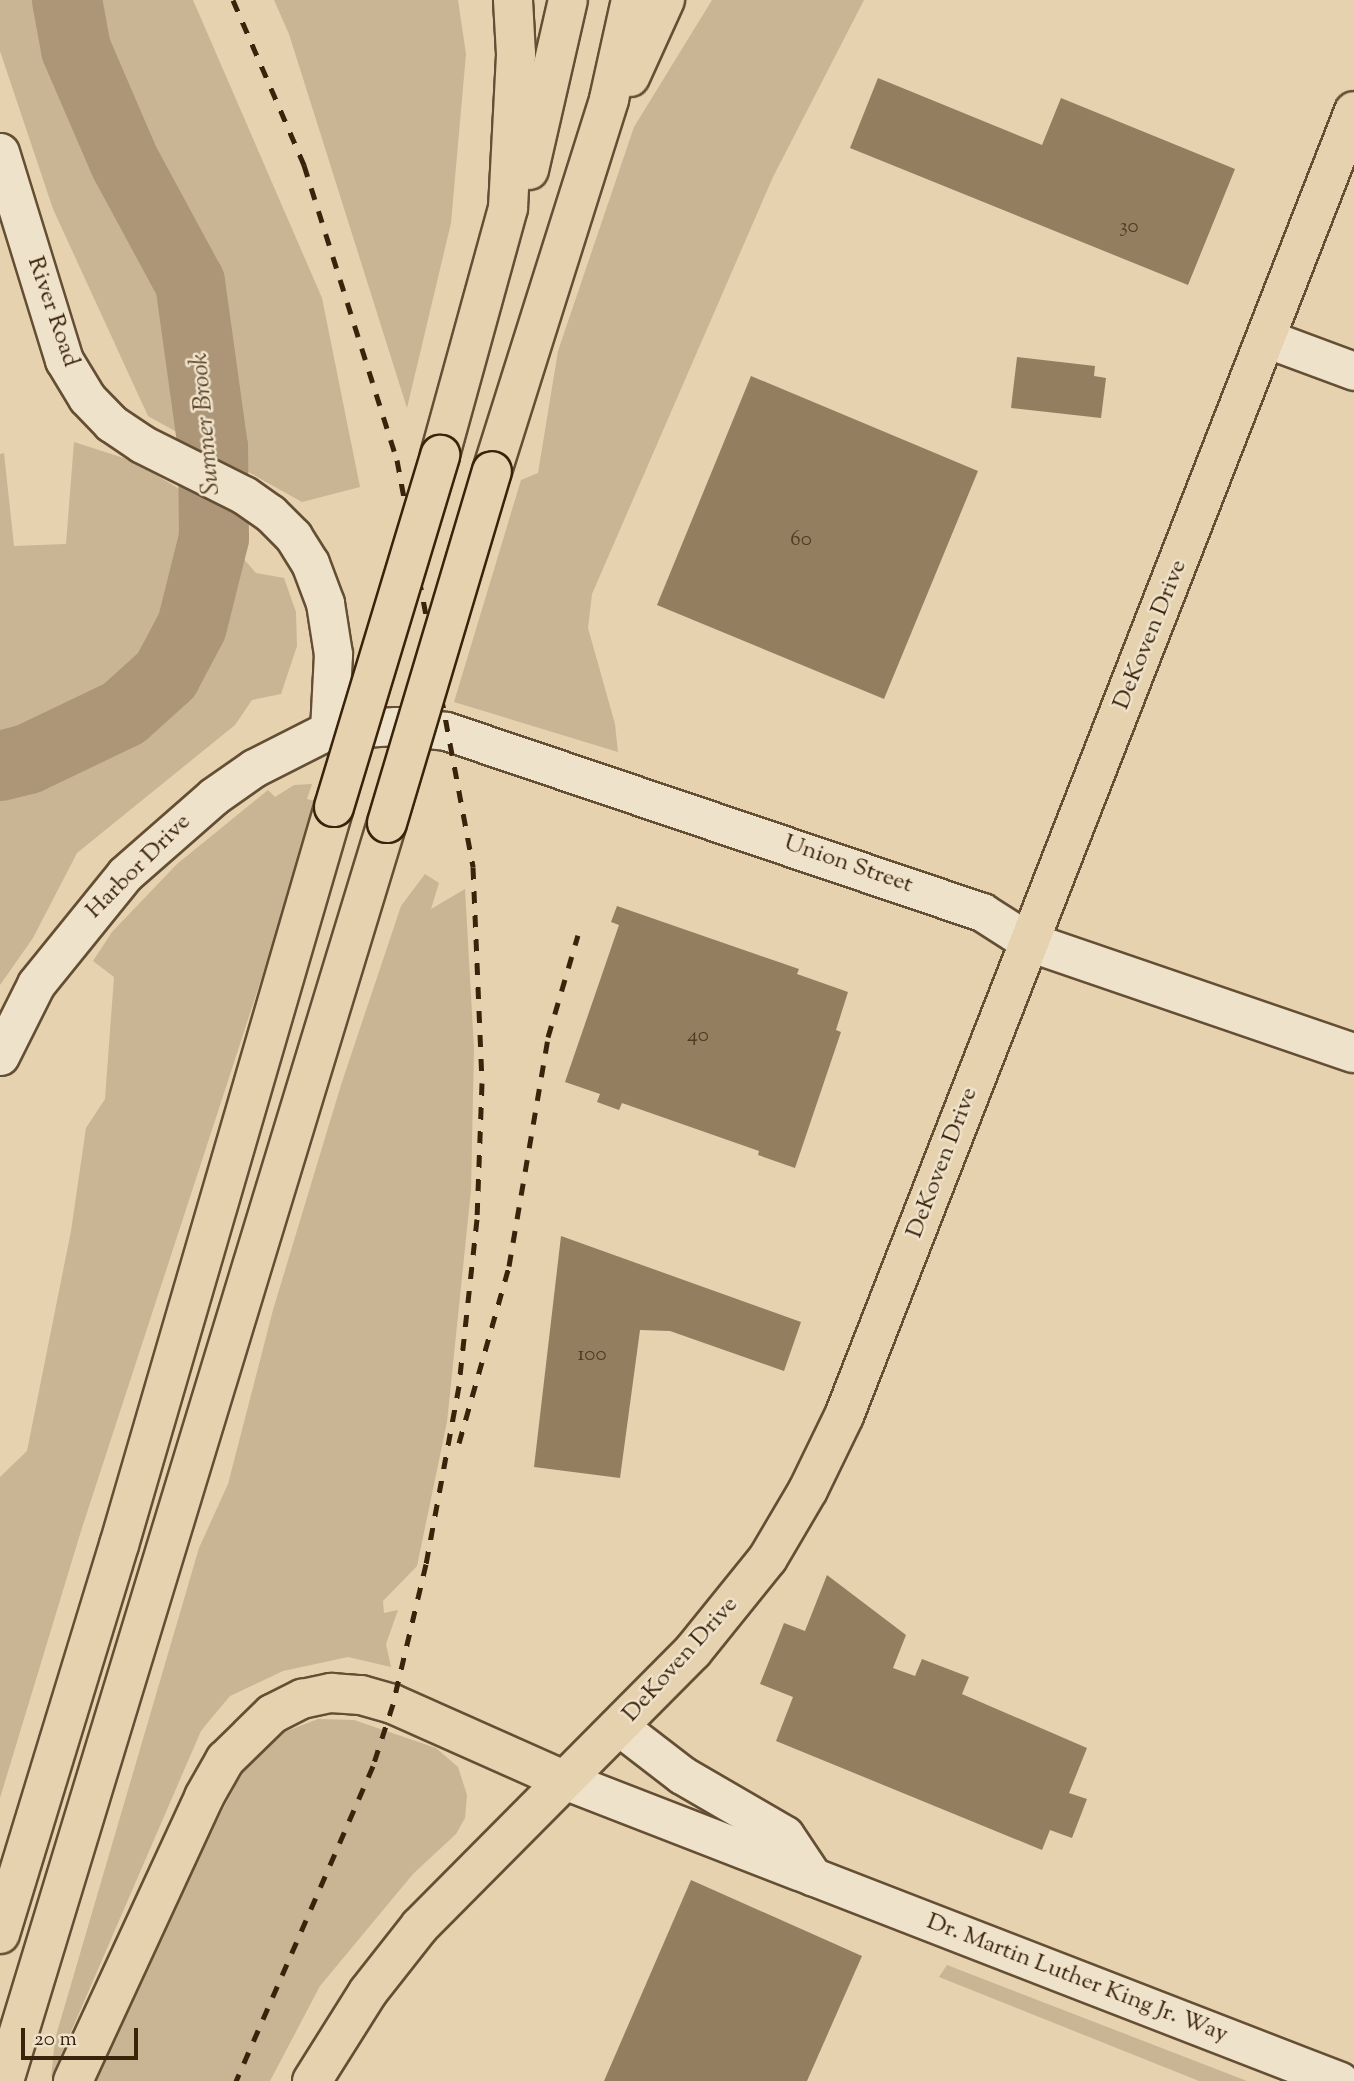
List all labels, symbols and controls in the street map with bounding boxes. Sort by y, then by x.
house number: 30 [1119,214,1139,240]
street label: River Road [20,253,84,371]
water label: Sumner Brook [184,352,228,496]
house number: 60 [790,527,812,553]
street label: DeKoven Drive [1108,556,1194,714]
street label: Harbor Drive [81,809,197,925]
street label: Union Street [780,829,916,901]
house number: 40 [687,1023,709,1049]
street label: DeKoven Drive [901,1084,985,1242]
house number: 100 [577,1342,607,1368]
street label: DeKoven Drive [617,1591,745,1729]
street label: Dr. Martin Luther King Jr. Way [922,1908,1232,2050]
scale bar [24,2014,142,2058]
text: 20 m [34,2025,77,2055]

